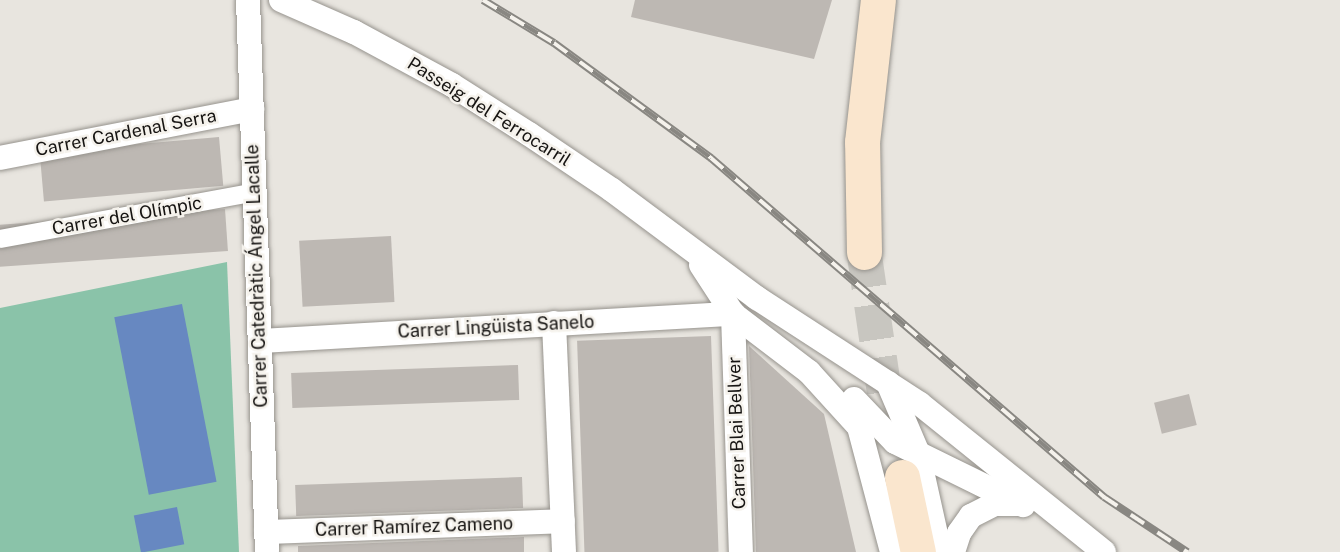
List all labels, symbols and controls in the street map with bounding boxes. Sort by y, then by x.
street label: Passeig del Ferrocarril [403,53,575,171]
street label: Carrer Cardenal Serra [34,105,218,161]
street label: Carrer Catedràtic Ángel Lacalle [242,144,272,408]
street label: Carrer del Olímpic [50,192,204,240]
street label: Carrer Lingüista Sanelo [397,311,595,343]
street label: Carrer Blai Bellver [724,356,750,510]
street label: Carrer Ramírez Cameno [315,513,513,541]

